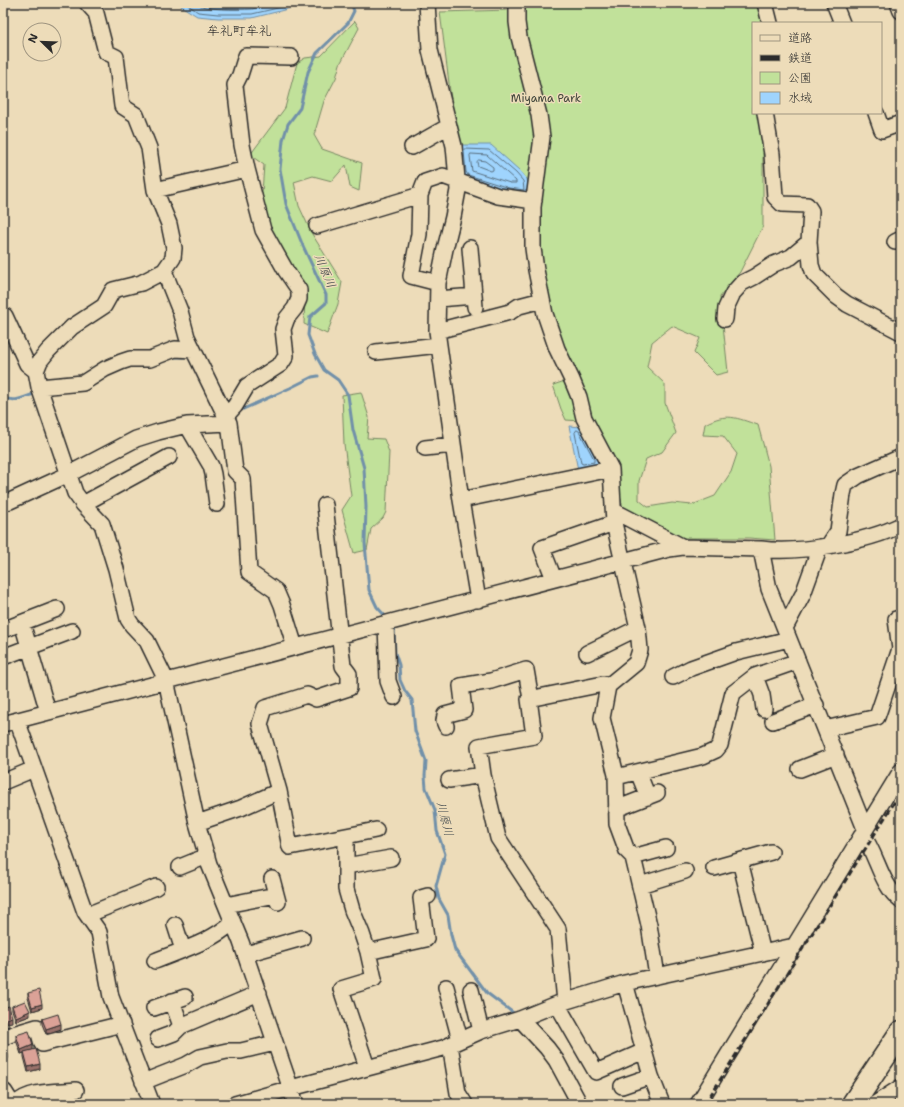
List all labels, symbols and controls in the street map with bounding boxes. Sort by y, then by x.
north arrow [22,22,62,62]
district label: 牟礼町牟礼 [206,22,272,39]
legend [752,22,882,114]
text: 道路 [788,30,812,46]
text: N [25,31,42,45]
text: 鉄道 [788,50,812,66]
text: 公園 [788,70,812,86]
text: 水域 [788,90,812,106]
park label: Miyama Park [511,91,581,106]
water label: 川原川 [311,251,339,291]
water label: 川原川 [433,800,457,838]

